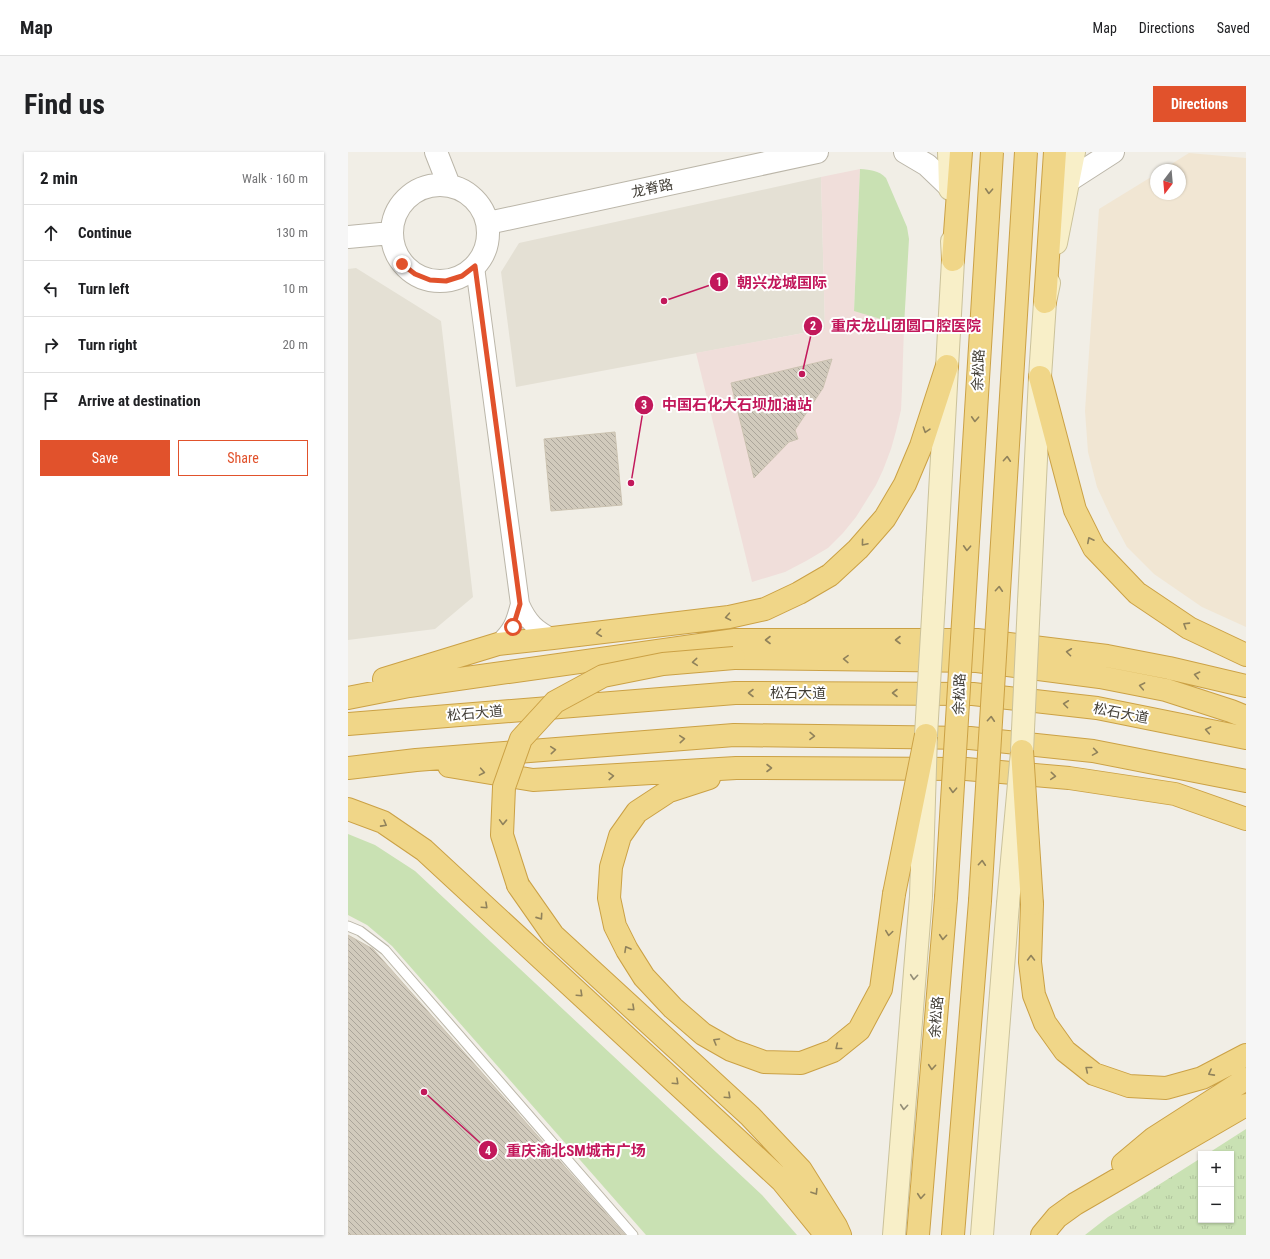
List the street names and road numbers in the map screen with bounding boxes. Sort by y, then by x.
street label: 龙脊路 [630,176,674,200]
street label: 余松路 [969,349,987,391]
street label: 余松路 [950,673,968,715]
street label: 松石大道 [770,685,826,701]
street label: 松石大道 [1092,700,1150,726]
street label: 松石大道 [446,703,504,723]
street label: 余松路 [926,995,946,1039]

